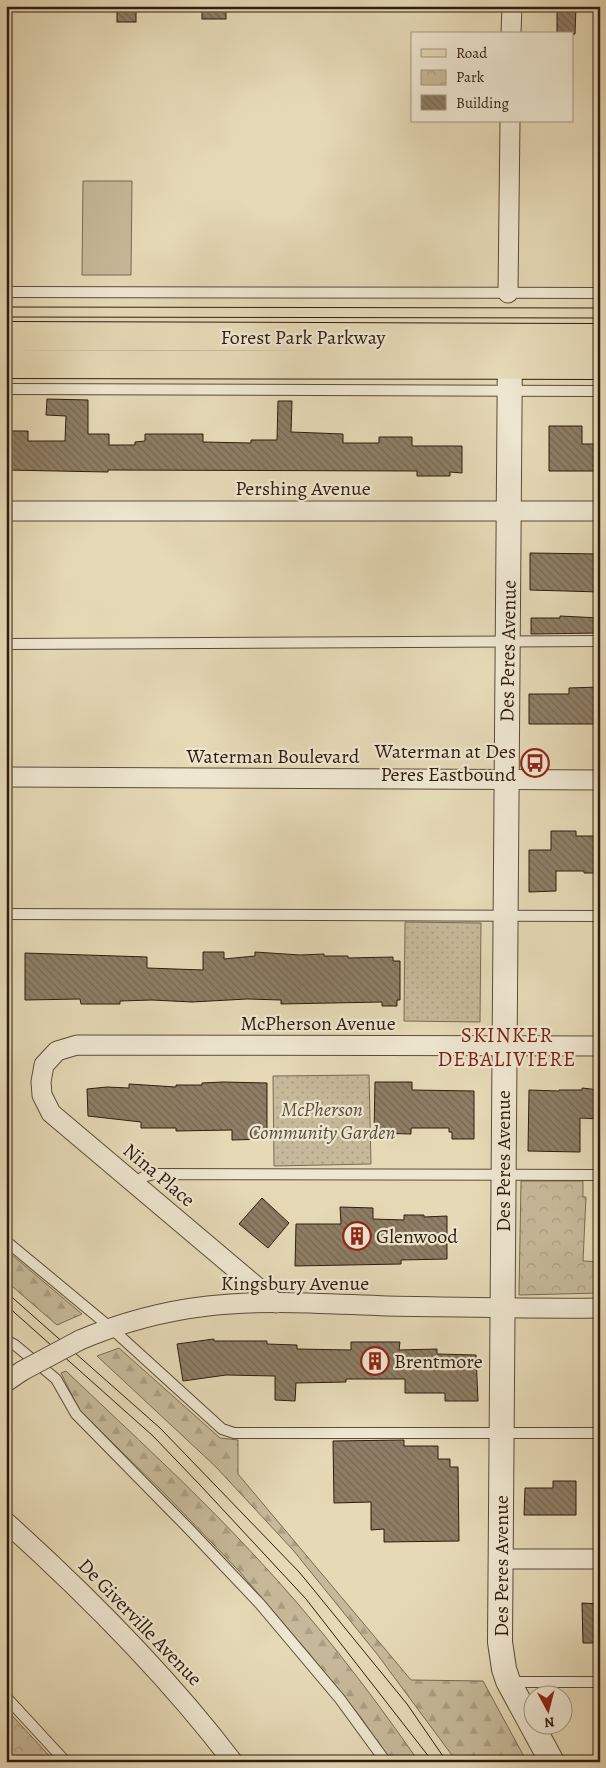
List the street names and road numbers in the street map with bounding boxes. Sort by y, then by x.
street label: Forest Park Parkway [221,324,387,351]
street label: Pershing Avenue [235,475,371,502]
street label: Des Peres Avenue [493,580,523,722]
street label: Waterman Boulevard [186,743,360,770]
street label: McPherson Avenue [240,1010,396,1037]
street label: Des Peres Avenue [490,1090,517,1232]
street label: Nina Place [117,1137,201,1213]
street label: Kingsbury Avenue [221,1270,369,1297]
street label: Des Peres Avenue [488,1495,515,1637]
street label: De Giverville Avenue [72,1552,208,1692]

